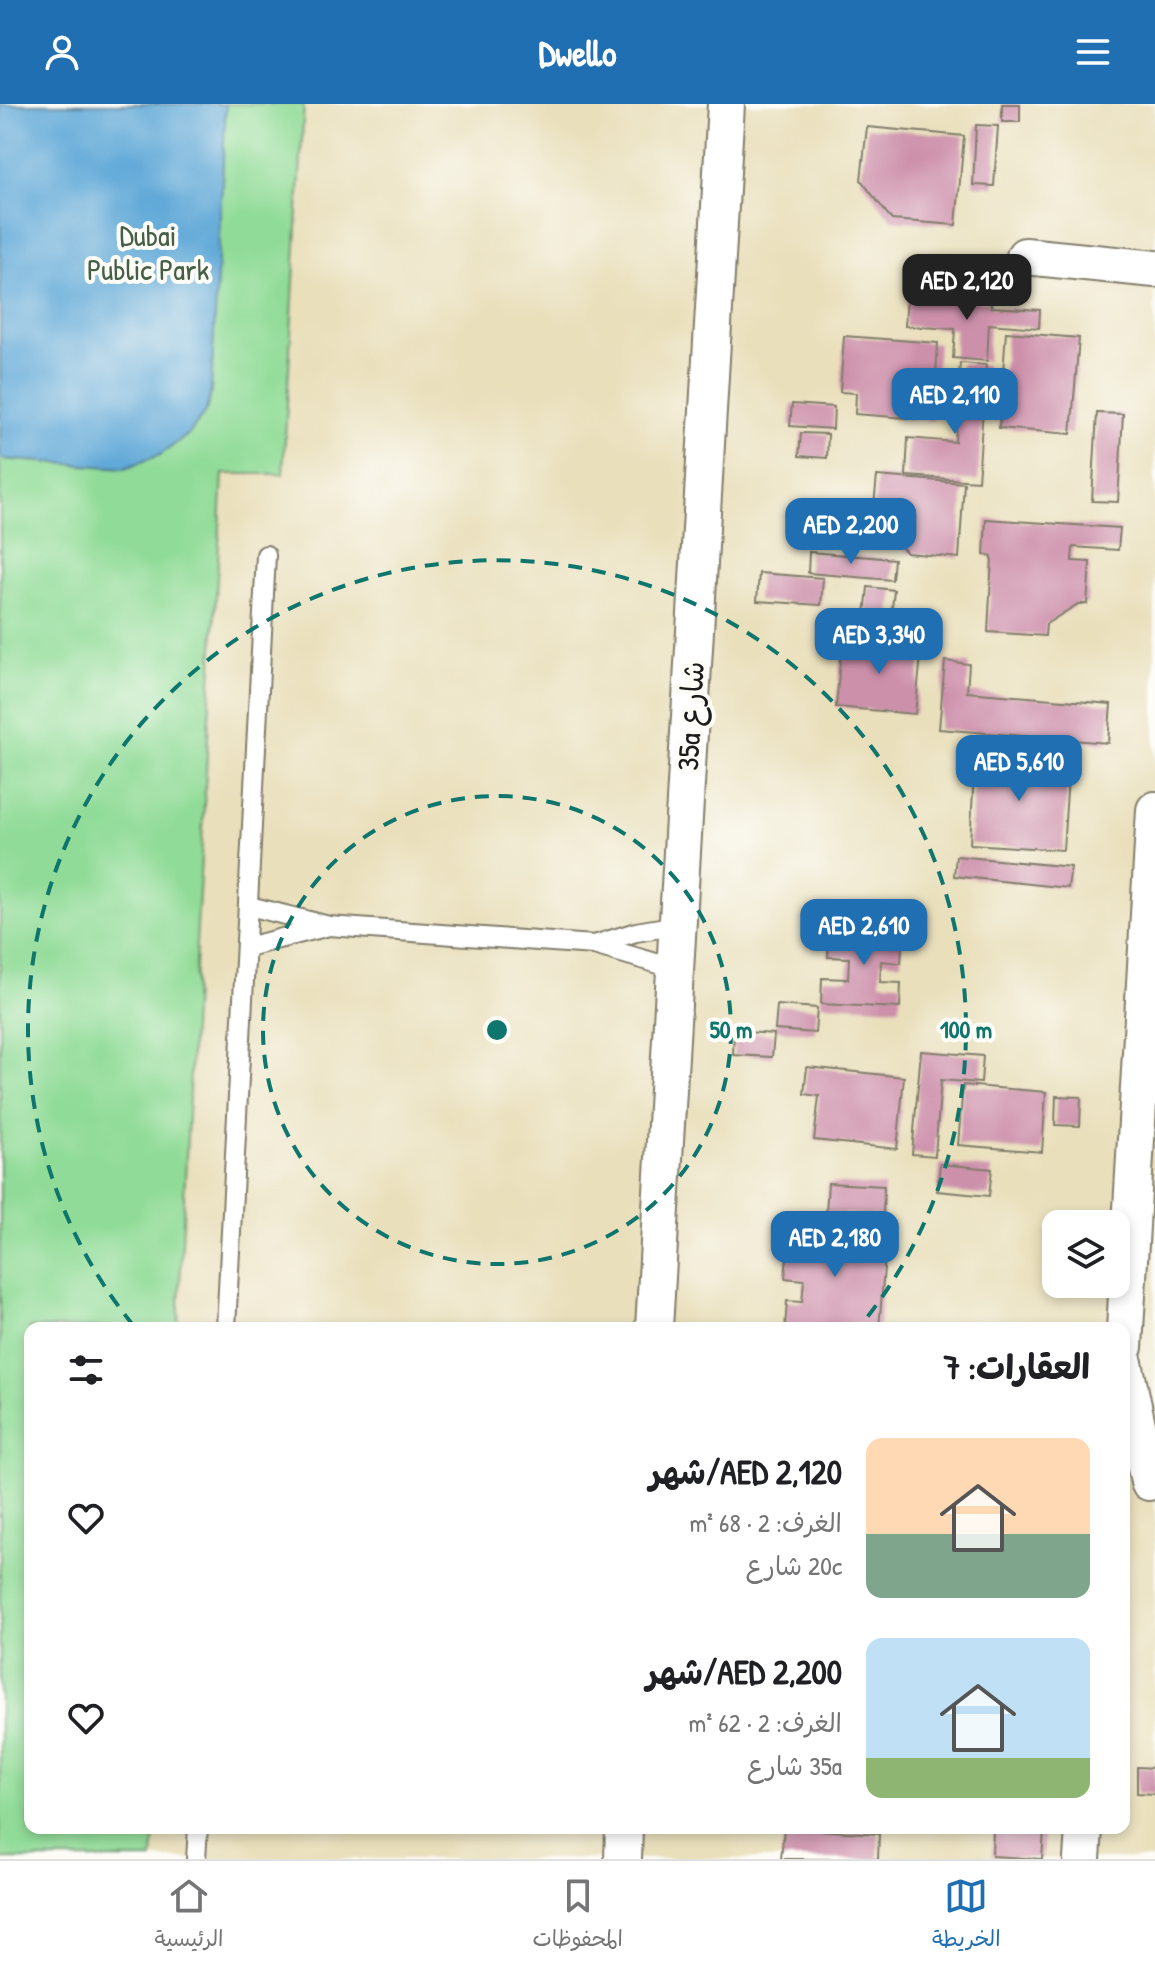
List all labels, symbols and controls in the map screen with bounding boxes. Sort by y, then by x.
text: Dwello [538,28,617,77]
icon: person [40,30,84,74]
icon: menu [1071,30,1115,74]
park label: Dubai Public Park [87,215,209,289]
pin: AED 2,120 [875,254,1059,322]
text: AED 2,120 [920,262,1014,297]
pin: AED 2,110 [863,368,1047,436]
text: AED 2,110 [910,376,1000,411]
pin: AED 2,200 [759,498,943,566]
text: AED 2,200 [803,506,899,541]
pin: AED 3,340 [787,608,971,676]
text: AED 3,340 [833,616,925,651]
street label: 35a شارع [667,660,715,772]
pin: AED 5,610 [927,735,1111,803]
text: AED 5,610 [974,743,1064,778]
pin: AED 2,610 [772,899,956,967]
text: AED 2,610 [818,907,910,942]
text: 50 m [710,1013,752,1045]
text: 100 m [940,1013,992,1045]
centre of rings [483,1016,511,1044]
map controls [1042,1210,1130,1298]
button: layers [1042,1210,1130,1298]
pin: AED 2,180 [743,1211,927,1279]
text: AED 2,180 [789,1219,881,1254]
text: العقارات: 7 [944,1344,1090,1390]
icon: filters [64,1348,108,1392]
text: AED 2,120/شهر [649,1449,842,1495]
icon: home [930,1470,1026,1566]
icon: heart [64,1496,108,1540]
text: الغرف: 2 · 68 m² [689,1505,842,1540]
text: 20c شارع [746,1548,842,1583]
text: AED 2,200/شهر [646,1649,842,1695]
icon: home [930,1670,1026,1766]
icon: heart [64,1696,108,1740]
text: الغرف: 2 · 62 m² [688,1705,842,1740]
text: 35a شارع [747,1748,842,1783]
tab: الرئيسية [154,1874,224,1958]
tab: المحفوظات [532,1874,623,1958]
tab: الخريطة [932,1874,1001,1958]

